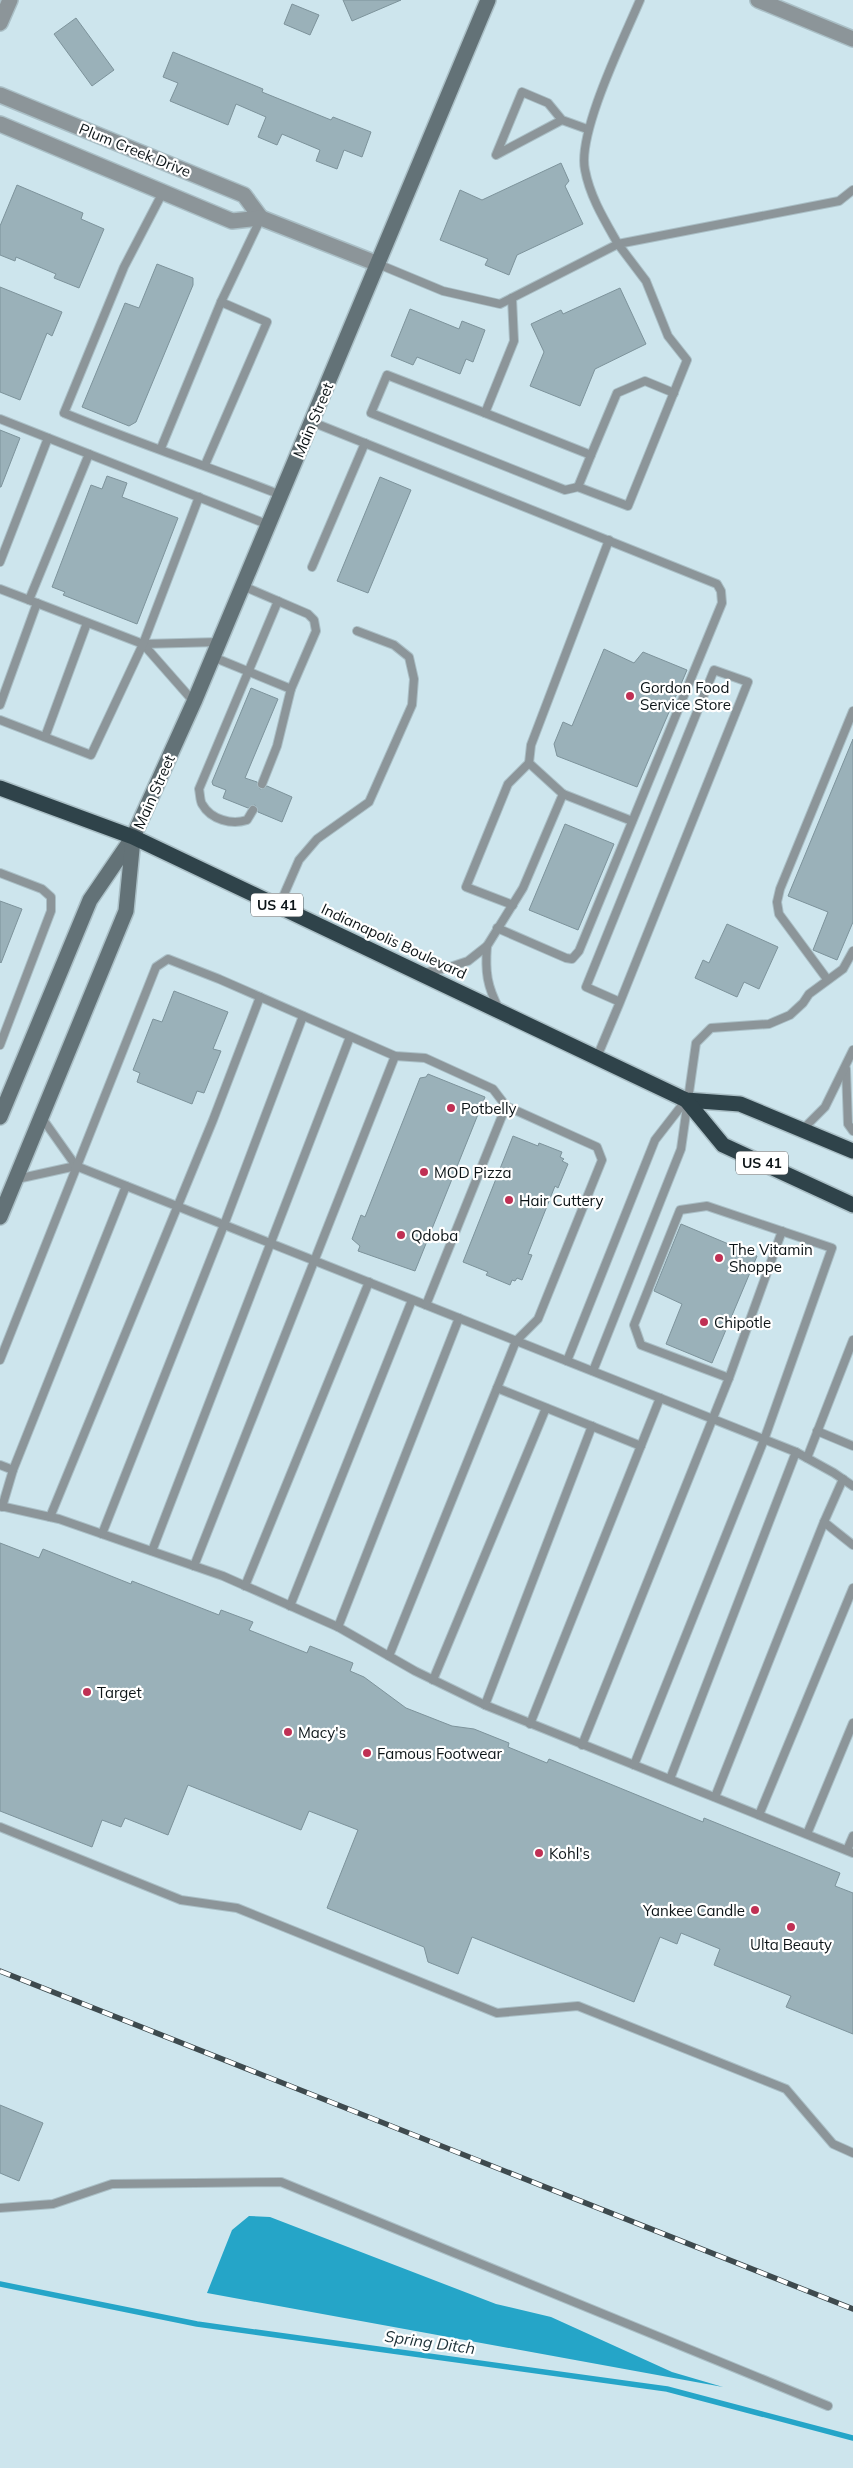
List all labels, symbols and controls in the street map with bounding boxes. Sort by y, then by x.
street label: Plum Creek Drive [76,119,194,181]
street label: Main Street [289,380,337,460]
place label: Gordon Food Service Store [640,678,731,714]
marker: Gordon Food Service Store [624,690,636,702]
street label: Main Street [129,752,179,832]
road number: US 41 [251,894,303,916]
street label: Indianapolis Boulevard [318,899,470,983]
place label: Potbelly [461,1099,516,1118]
marker: Potbelly [445,1102,457,1114]
road number: US 41 [736,1152,788,1174]
place label: MOD Pizza [434,1163,511,1182]
marker: MOD Pizza [418,1166,430,1178]
place label: Hair Cuttery [519,1191,603,1210]
marker: Hair Cuttery [503,1194,515,1206]
place label: Qdoba [411,1226,458,1245]
marker: Qdoba [395,1229,407,1241]
place label: The Vitamin Shoppe [729,1240,813,1276]
marker: The Vitamin Shoppe [713,1252,725,1264]
place label: Chipotle [714,1313,771,1332]
marker: Chipotle [698,1316,710,1328]
place label: Target [97,1683,142,1702]
marker: Target [81,1686,93,1698]
place label: Macy's [298,1723,346,1742]
marker: Macy's [282,1726,294,1738]
place label: Famous Footwear [377,1744,503,1763]
marker: Famous Footwear [361,1747,373,1759]
place label: Kohl's [549,1844,590,1863]
marker: Kohl's [533,1847,545,1859]
place label: Yankee Candle [642,1901,745,1920]
marker: Yankee Candle [749,1904,761,1916]
marker: Ulta Beauty [785,1921,797,1933]
place label: Ulta Beauty [750,1935,832,1954]
water label: Spring Ditch [384,2326,476,2358]

